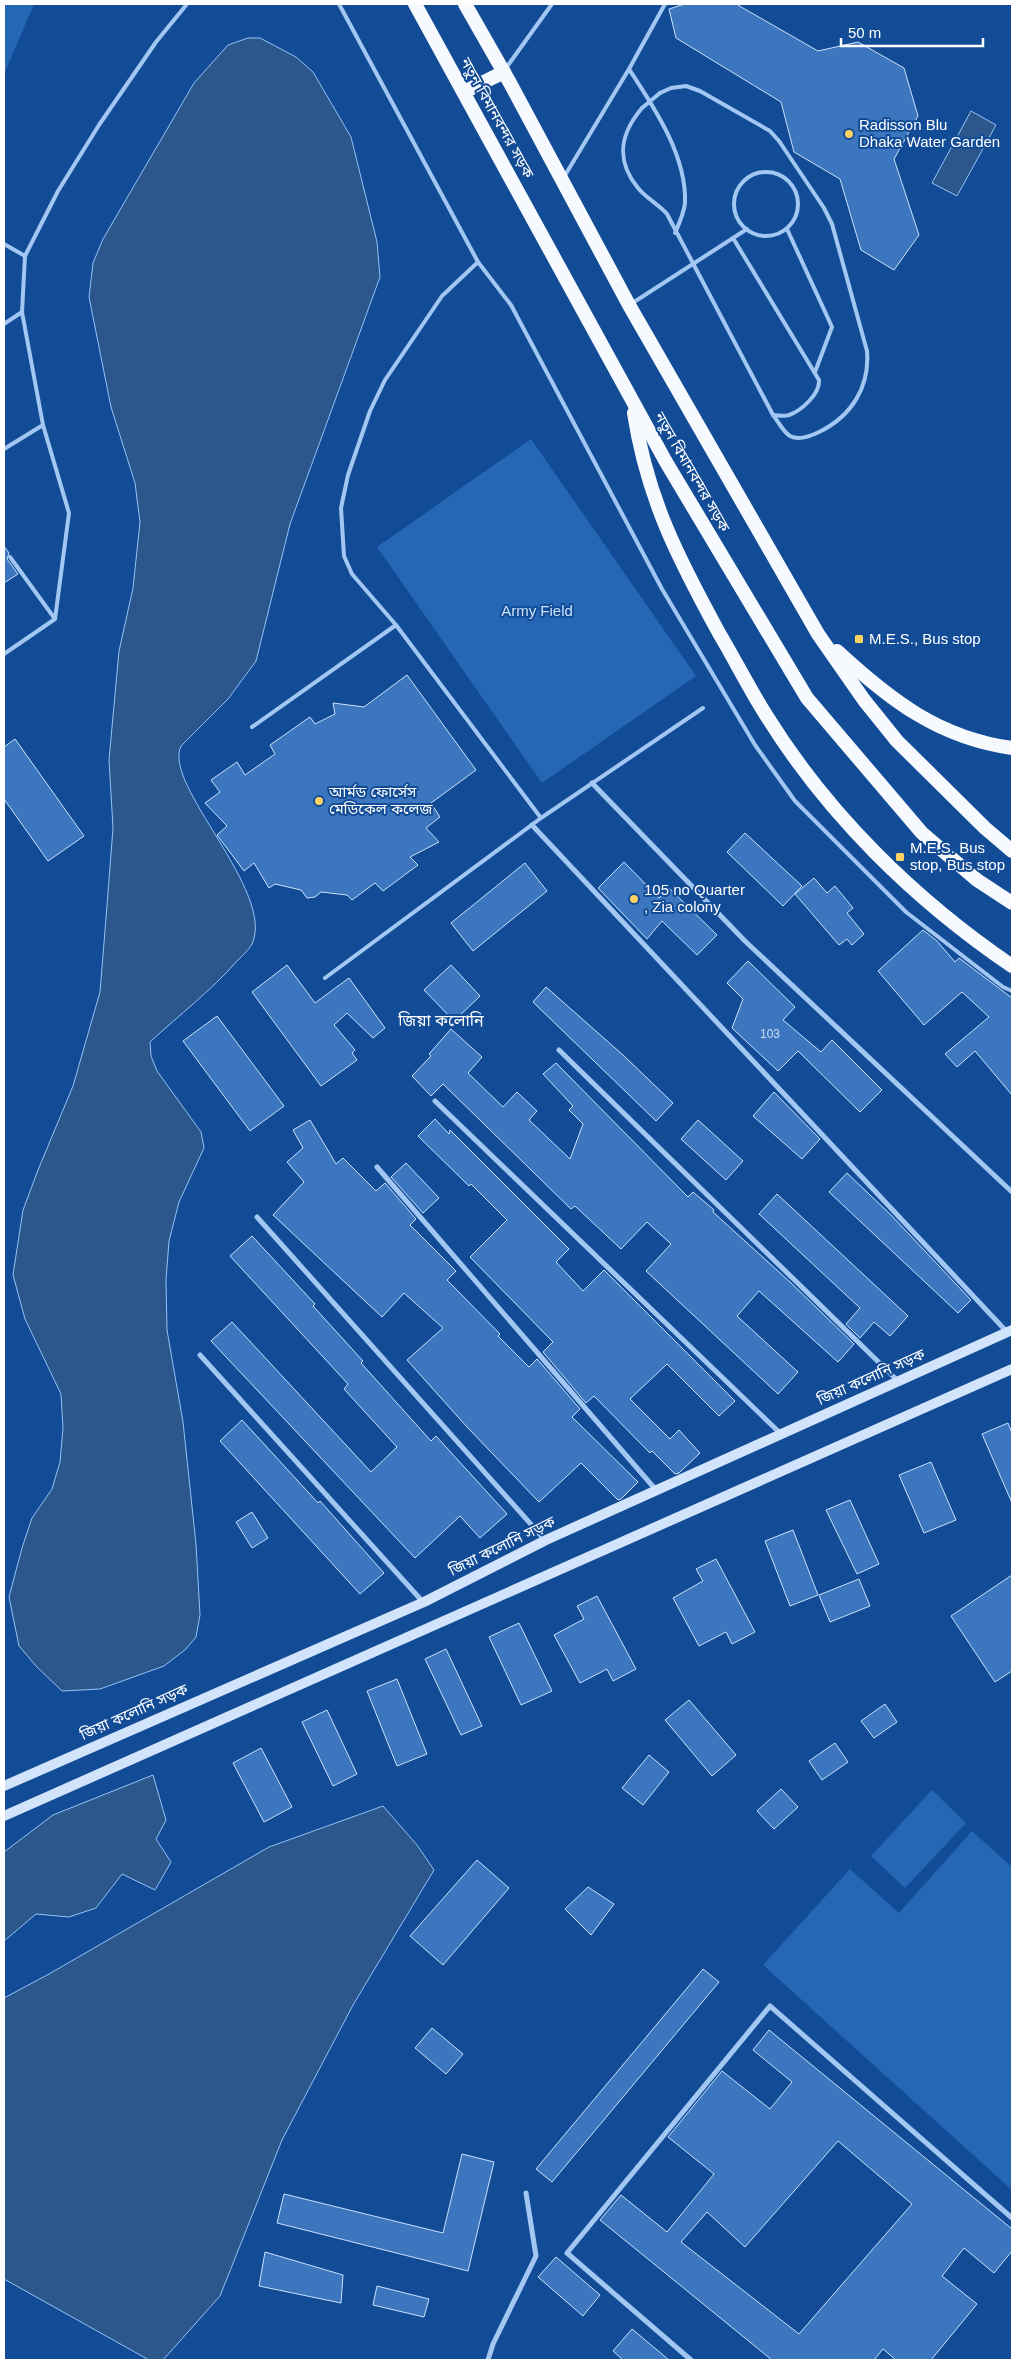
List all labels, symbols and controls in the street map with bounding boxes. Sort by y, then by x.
scale bar [841,15,984,47]
text: 50 m [848,24,881,41]
street label: নতুন বিমানবন্দর সড়ক [456,54,538,182]
place label: Radisson Blu Dhaka Water Garden [859,116,1000,150]
marker: Radisson Blu Dhaka Water Garden [843,128,855,140]
street label: নতুন বিমানবন্দর সড়ক [650,408,734,536]
park label: Army Field [501,602,573,619]
place label: M.E.S., Bus stop [869,630,981,647]
marker: M.E.S., Bus stop [853,633,865,645]
place label: আর্মড ফোর্সেস মেডিকেল কলেজ [328,783,433,817]
marker: আর্মড ফোর্সেস মেডিকেল কলেজ [313,795,325,807]
place label: M.E.S. Bus stop, Bus stop [910,839,1005,873]
marker: M.E.S. Bus stop, Bus stop [894,851,906,863]
place label: 105 no Quarter , Zia colony [644,881,745,915]
marker: 105 no Quarter , Zia colony [628,893,640,905]
district label: জিয়া কলোনি [397,1011,484,1029]
house number: 103 [760,1027,780,1041]
street label: জিয়া কলোনি সড়ক [813,1345,928,1408]
street label: জিয়া কলোনি সড়ক [445,1512,559,1579]
street label: জিয়া কলোনি সড়ক [76,1680,191,1743]

